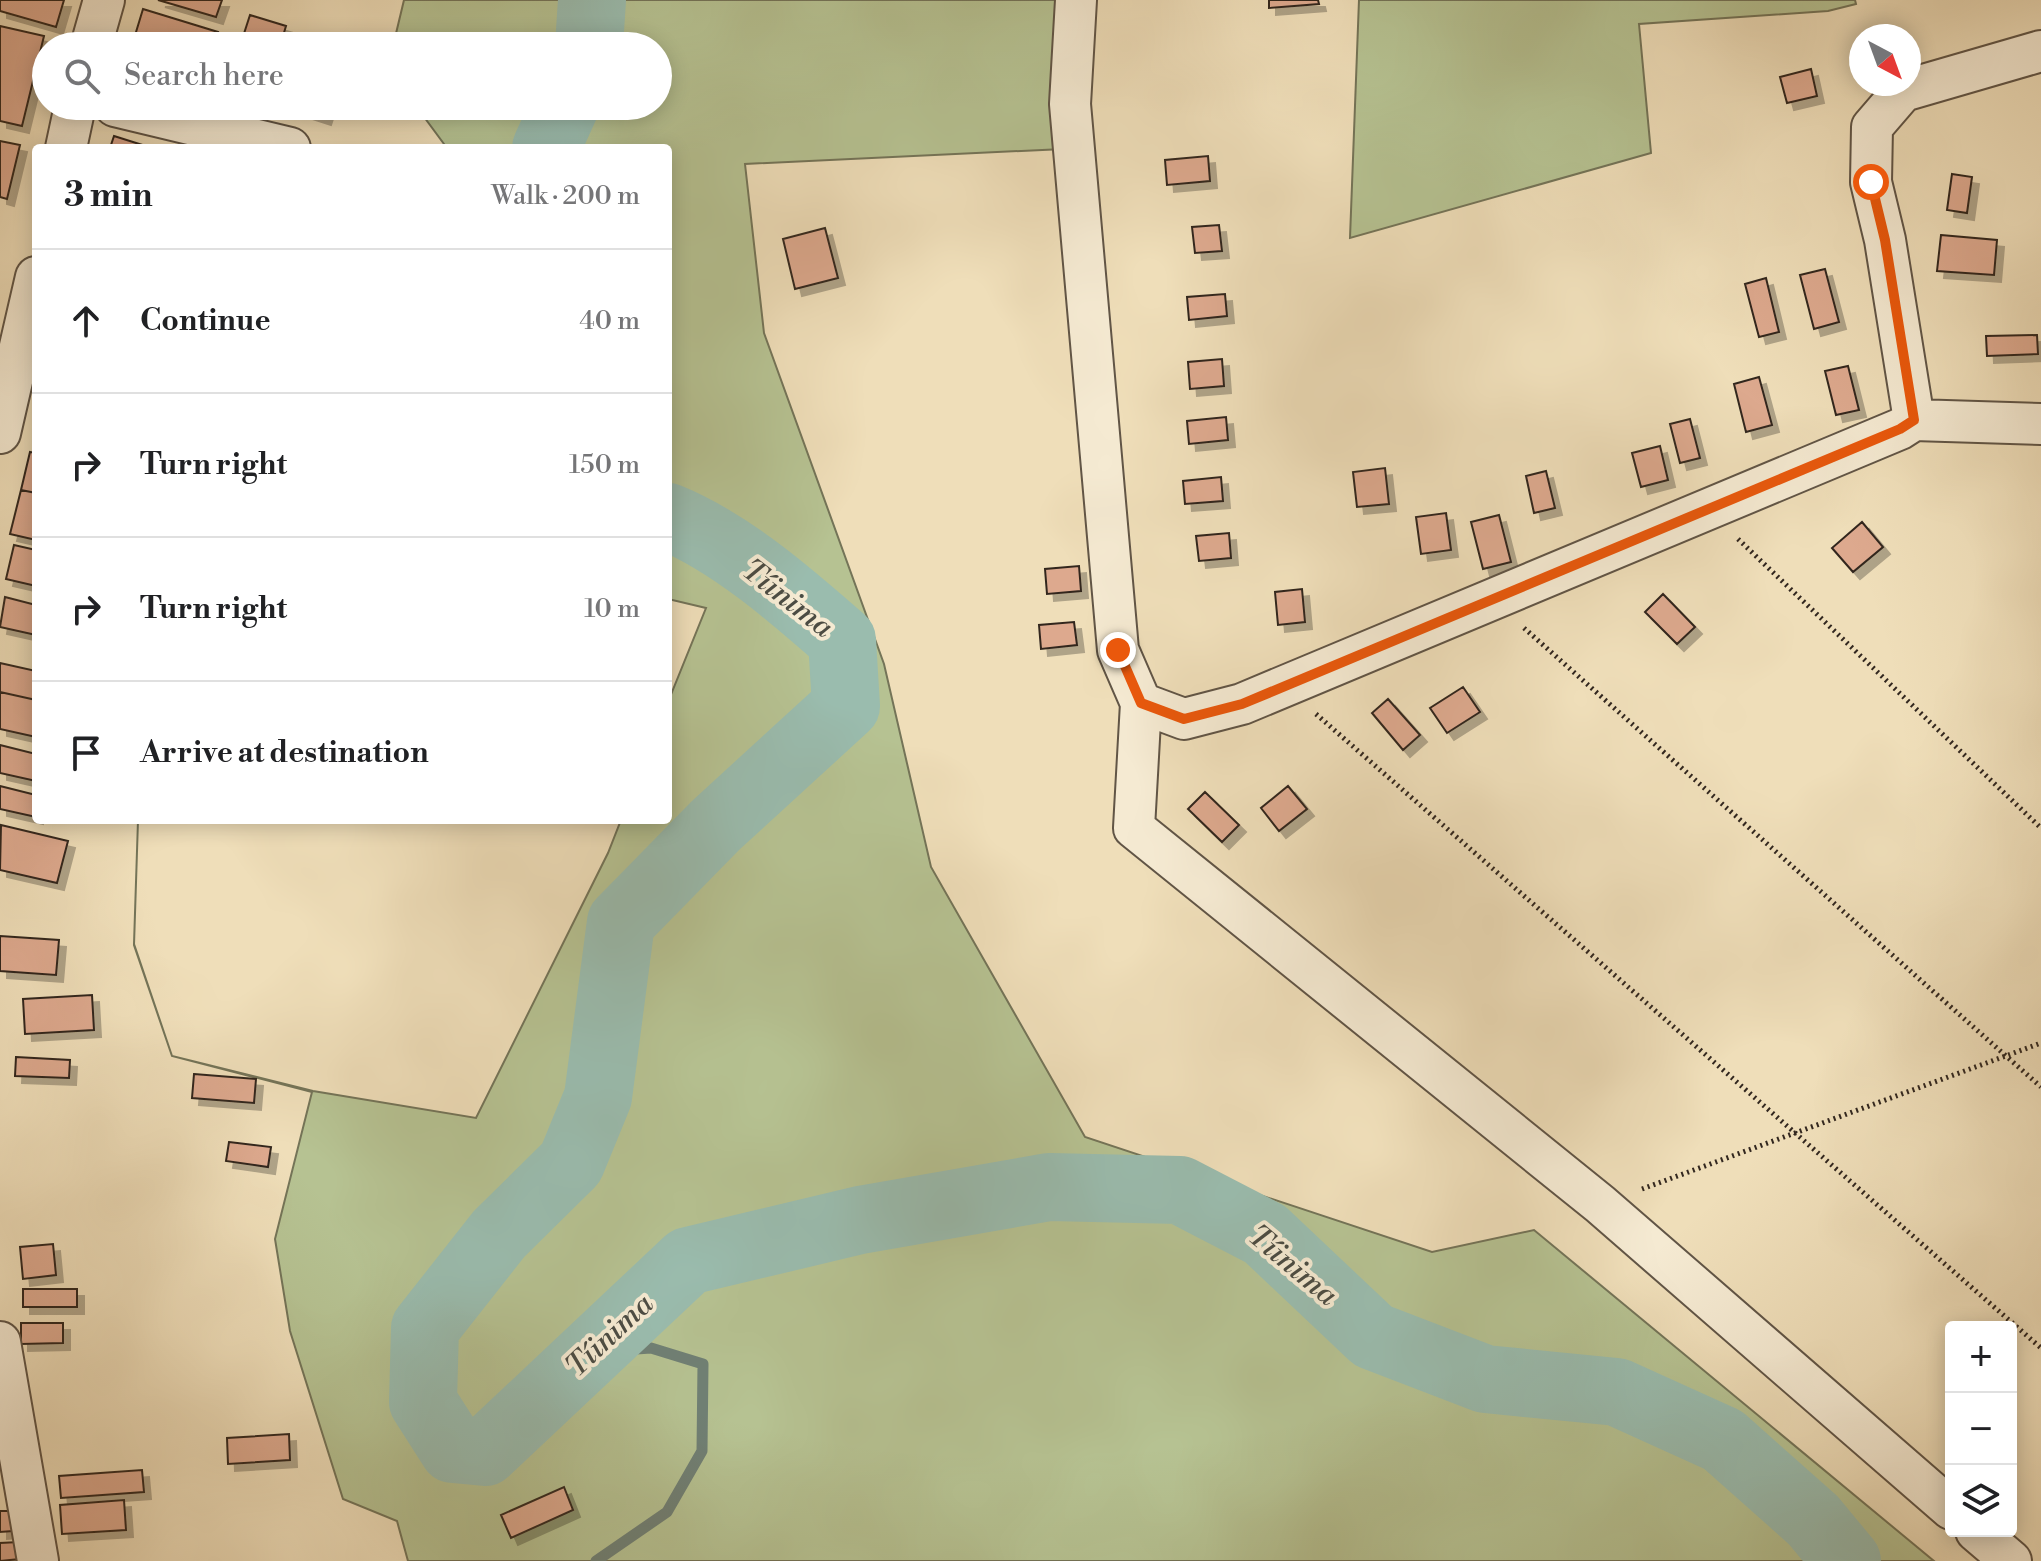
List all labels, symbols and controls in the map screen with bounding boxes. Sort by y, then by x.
north arrow [1849,24,1921,96]
search box [32,32,672,120]
icon: search [60,54,104,98]
text: Search here [124,57,284,95]
route start [1853,164,1889,200]
text: 3 min [64,175,153,217]
text: Walk · 200 m [491,180,640,212]
icon: ahead [64,299,108,343]
text: Continue [140,302,271,340]
text: 40 m [579,305,640,337]
icon: right [64,443,108,487]
text: Turn right [140,446,287,484]
text: 150 m [569,449,640,481]
water label: Tíinima [734,551,841,647]
icon: right [64,587,108,631]
text: Turn right [140,590,287,628]
text: 10 m [584,593,640,625]
route end [1100,632,1136,668]
icon: arrive [64,731,108,775]
text: Arrive at destination [140,734,429,772]
water label: Tíinima [1240,1217,1345,1315]
water label: Tíinima [558,1285,662,1386]
map controls [1945,1321,2017,1537]
button: + [1945,1321,2017,1393]
button: − [1945,1393,2017,1465]
button: layers [1945,1465,2017,1537]

